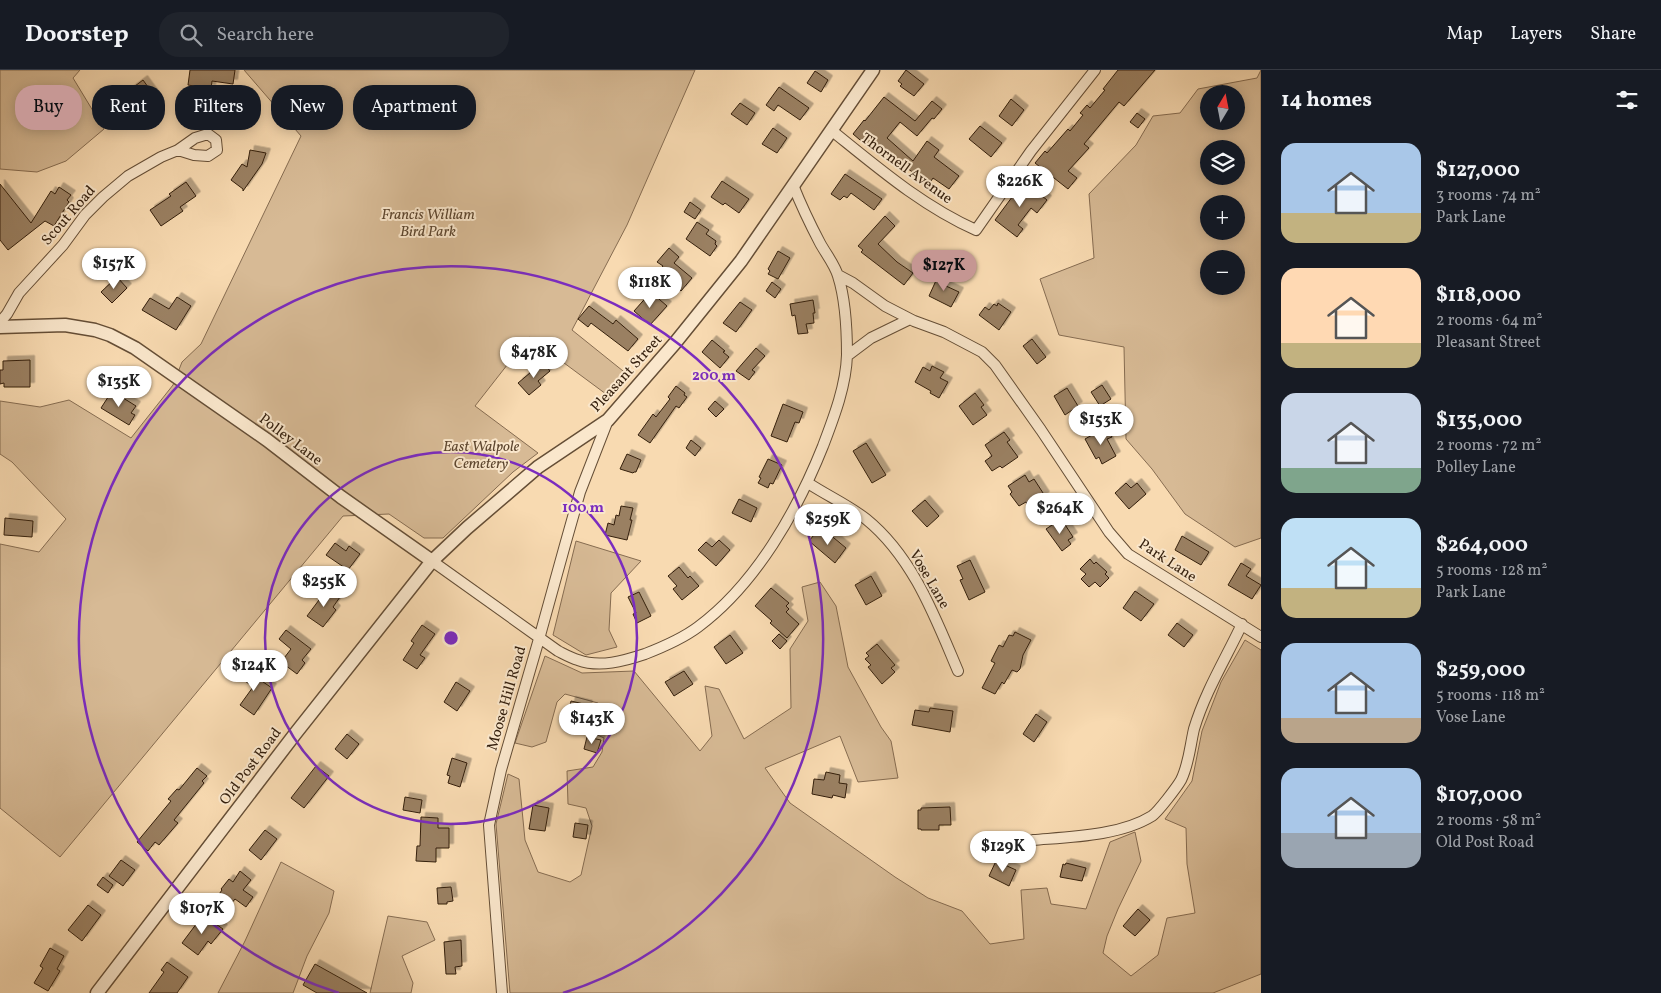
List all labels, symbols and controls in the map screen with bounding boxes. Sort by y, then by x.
search box [159,12,509,57]
text: Doorstep [25,18,129,52]
icon: search [177,21,205,49]
text: Search here [217,22,314,48]
text: Map [1446,22,1482,47]
text: Layers [1510,22,1562,47]
text: Share [1590,22,1636,47]
chip: Buy [15,85,82,130]
chip: Rent [92,85,165,130]
chip: Filters [175,85,261,130]
chip: New [271,85,343,130]
chip: Apartment [353,85,476,130]
north arrow [1200,85,1245,130]
map controls [1200,85,1245,295]
text: 14 homes [1281,86,1372,115]
icon: filters [1613,86,1641,114]
street label: Thornell Avenue [856,129,956,210]
button: layers [1200,140,1245,185]
text: $127,000 [1436,156,1520,185]
icon: home [1321,163,1381,223]
pin: $226K [985,166,1055,208]
text: $226K [997,171,1043,193]
street label: Scout Road [37,181,101,251]
text: 3 rooms · 74 m² [1436,185,1541,207]
button: + [1200,195,1245,240]
park label: Francis William Bird Park [381,205,475,243]
text: Park Lane [1436,207,1506,229]
pin: $157K [79,248,149,290]
pin: $127K [909,250,979,292]
button: − [1200,250,1245,295]
text: $157K [93,253,135,275]
text: $127K [923,255,965,277]
pin: $118K [615,266,685,309]
text: $118K [629,272,671,294]
text: $118,000 [1436,281,1521,310]
icon: home [1321,288,1381,348]
text: 2 rooms · 64 m² [1436,310,1543,332]
street label: Pleasant Street [586,330,668,418]
text: Pleasant Street [1436,332,1541,354]
pin: $478K [499,336,569,379]
text: $478K [511,342,557,364]
pin: $135K [84,366,154,408]
text: 200 m [692,366,736,387]
text: $135K [98,371,140,393]
pin: $153K [1066,404,1136,446]
text: $135,000 [1436,406,1522,435]
street label: Polley Lane [254,409,326,471]
text: $153K [1080,409,1122,431]
icon: home [1321,413,1381,473]
text: 2 rooms · 72 m² [1436,435,1541,457]
park label: East Walpole Cemetery [443,437,520,475]
text: Polley Lane [1436,457,1516,479]
pin: $264K [1025,492,1095,535]
text: 100 m [562,498,605,519]
text: $264K [1036,498,1084,520]
pin: $259K [793,504,863,546]
text: $259K [805,509,851,531]
text: $264,000 [1436,531,1528,560]
street label: Park Lane [1134,535,1200,588]
icon: home [1321,538,1381,598]
street label: Vose Lane [903,546,954,613]
text: 5 rooms · 128 m² [1436,560,1547,582]
pin: $255K [289,566,359,608]
text: $255K [302,571,346,593]
text: Park Lane [1436,582,1506,604]
centre of rings [442,629,460,647]
street label: Moose Hill Road [482,644,532,753]
pin: $124K [219,650,289,692]
text: $124K [232,655,276,677]
text: $259,000 [1436,656,1525,685]
icon: home [1321,663,1381,723]
text: 5 rooms · 118 m² [1436,685,1545,707]
pin: $143K [557,702,627,745]
text: Vose Lane [1436,707,1506,729]
text: $143K [570,708,614,730]
street label: Old Post Road [215,724,287,810]
text: $107,000 [1436,781,1522,810]
icon: home [1321,788,1381,848]
text: 2 rooms · 58 m² [1436,810,1541,832]
pin: $129K [968,830,1038,873]
text: Old Post Road [1436,832,1534,854]
text: $129K [981,836,1025,858]
pin: $107K [167,892,237,935]
text: $107K [180,898,224,920]

